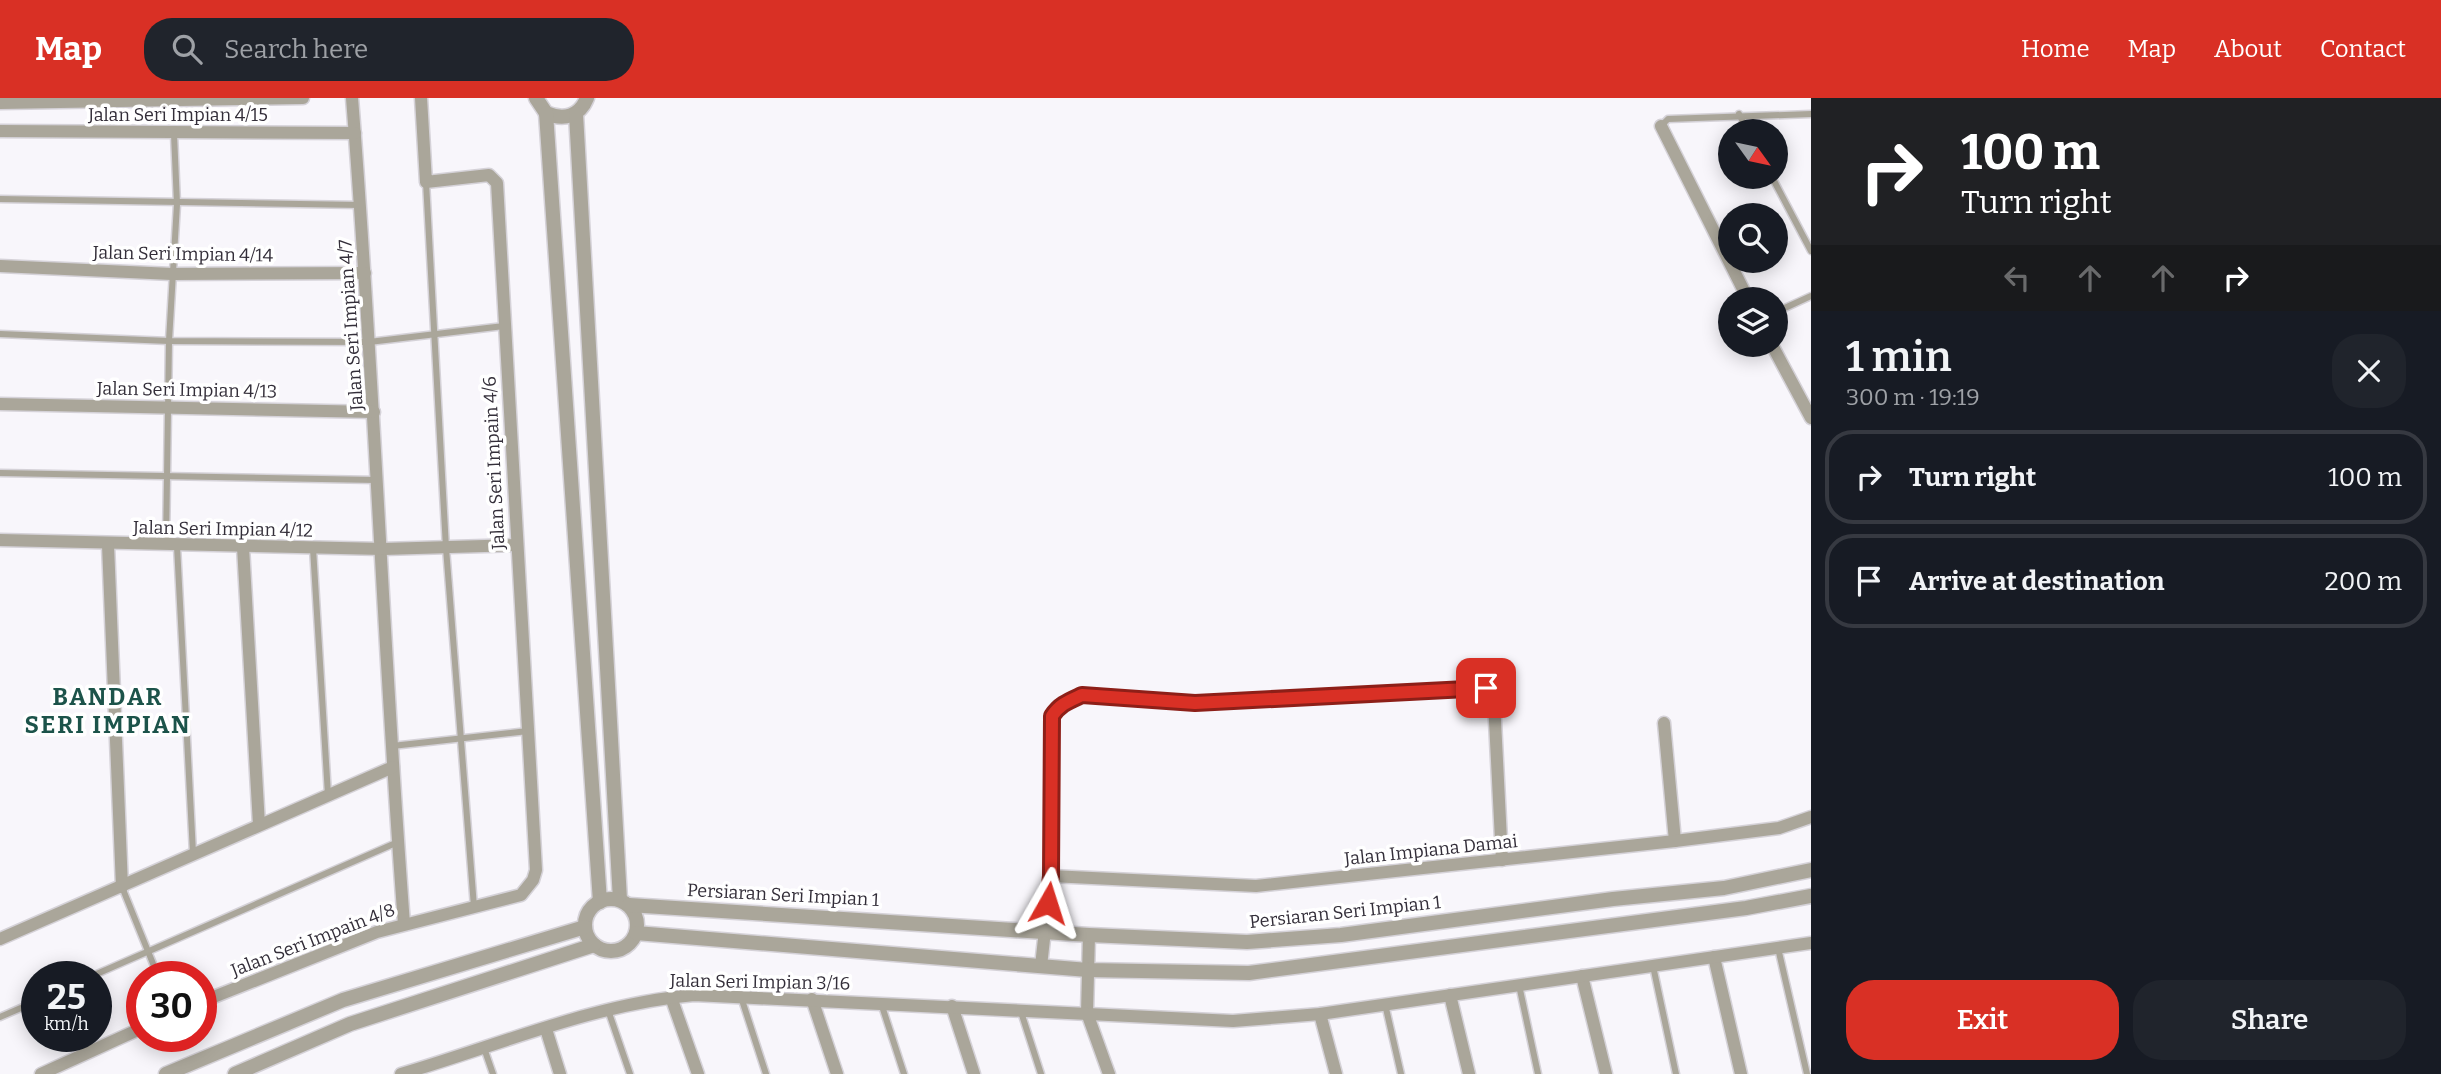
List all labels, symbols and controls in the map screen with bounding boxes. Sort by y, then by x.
search box [144,18,634,81]
text: Map [35,29,102,69]
icon: search [168,30,206,68]
text: Search here [224,34,368,65]
text: Home [2021,35,2090,63]
text: Map [2128,35,2176,63]
text: About [2214,35,2282,63]
text: Contact [2320,35,2406,63]
street label: Jalan Seri Impian 4/15 [87,104,268,126]
north arrow [1718,119,1788,189]
map controls [1718,119,1788,357]
text: 100 m [1961,123,2100,182]
icon: right [1846,126,1937,217]
text: Turn right [1961,183,2112,221]
button: search [1718,203,1788,273]
street label: Jalan Seri Impian 4/7 [334,239,368,412]
street label: Jalan Seri Impian 4/14 [92,241,274,267]
icon: left [1998,259,2036,297]
icon: ahead [2071,259,2109,297]
icon: ahead [2144,259,2182,297]
icon: right [2217,259,2255,297]
button: layers [1718,287,1788,357]
text: 1 min [1846,332,1952,382]
button: close [2332,334,2406,408]
street label: Jalan Seri Impain 4/6 [478,376,510,551]
street label: Jalan Seri Impian 4/13 [96,377,277,403]
text: 300 m · 19:19 [1846,383,1980,411]
icon: right [1850,458,1888,496]
text: Turn right [1909,462,2036,493]
text: 100 m [2328,462,2402,493]
street label: Jalan Seri Impian 4/12 [132,516,313,542]
icon: arrive [1850,562,1888,600]
text: Arrive at destination [1909,566,2164,597]
text: 200 m [2325,566,2402,597]
pin [1456,658,1516,718]
icon: arrive [1467,669,1505,707]
district label: BANDAR SERI IMPIAN [25,683,191,739]
street label: Jalan Impiana Damai [1342,830,1519,870]
position arrow [1011,866,1085,940]
street label: Persiaran Seri Impian 1 [686,879,880,911]
street label: Persiaran Seri Impian 1 [1248,891,1442,933]
street label: Jalan Seri Impain 4/8 [227,899,398,982]
speed limit sign: 30 [126,961,217,1052]
street label: Jalan Seri Impian 3/16 [669,969,850,995]
text: 25 [47,976,86,1018]
button: Exit [1846,980,2119,1060]
button: Share [2133,980,2406,1060]
text: km/h [44,1013,89,1035]

